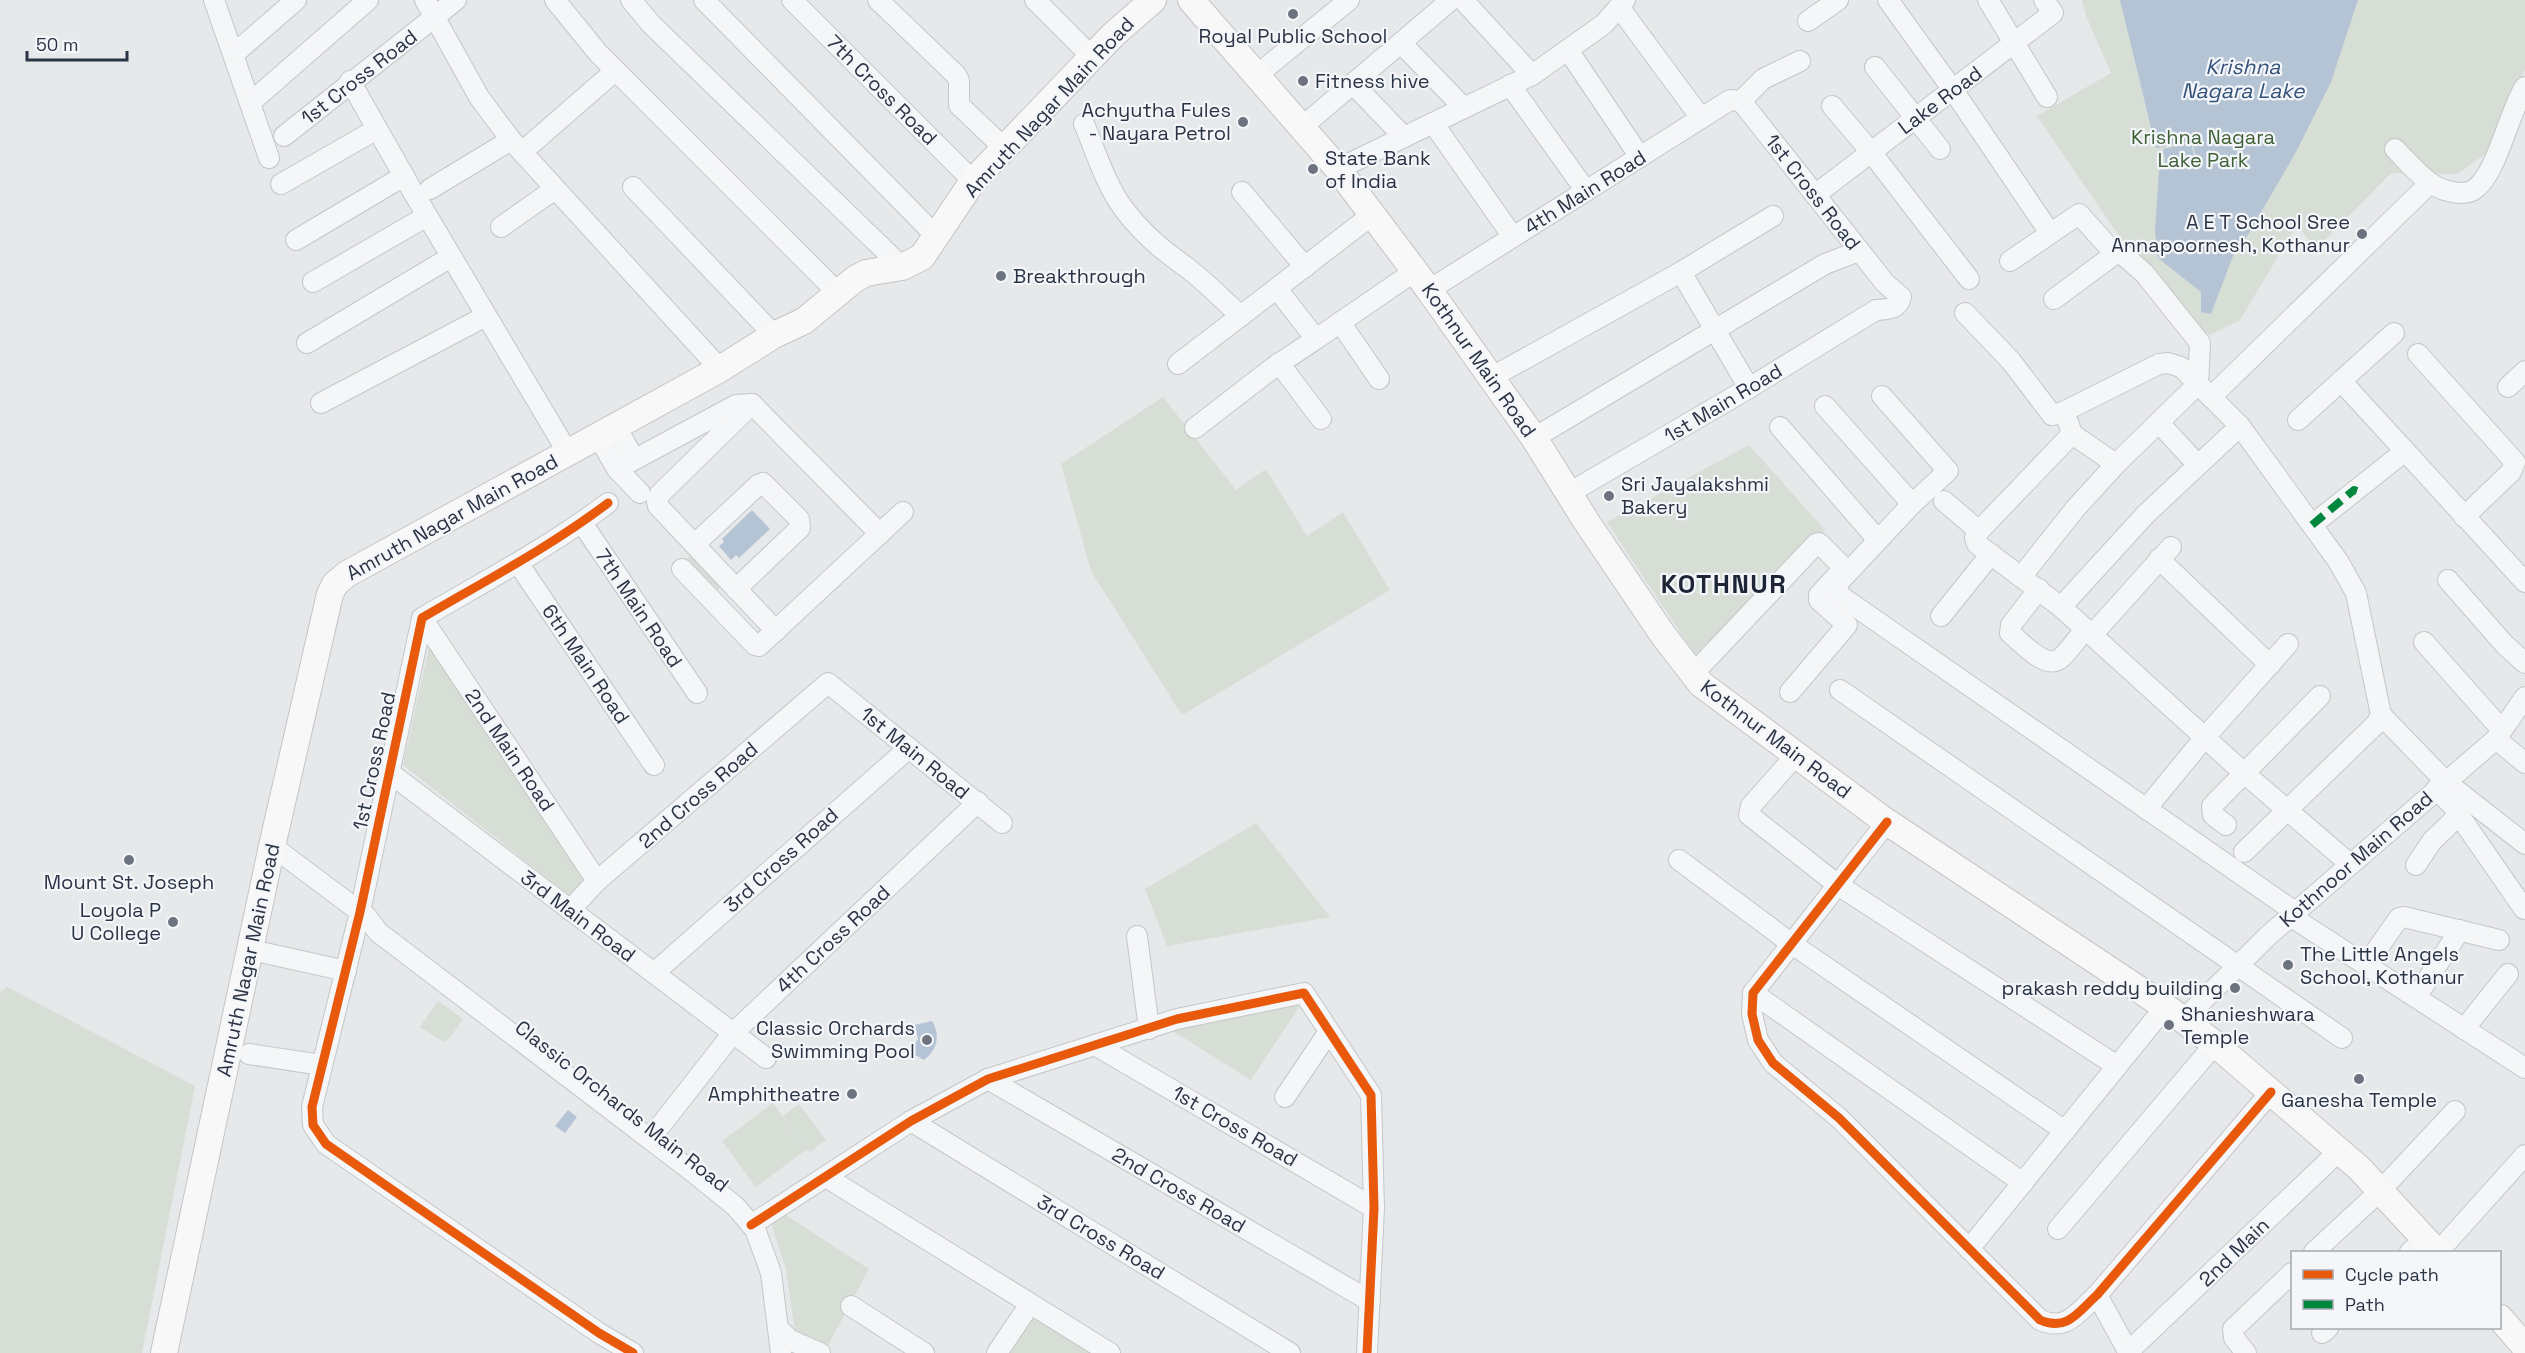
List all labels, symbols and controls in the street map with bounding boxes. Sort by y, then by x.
marker: Royal Public School [1286,7,1300,21]
street label: Amruth Nagar Main Road [958,11,1140,203]
street label: 1st Cross Road [296,23,422,131]
place label: Royal Public School [1199,23,1387,49]
scale bar [27,24,128,62]
street label: 7th Cross Road [821,29,943,151]
text: 50 m [36,33,78,56]
water label: Krishna Nagara Lake [2181,53,2306,104]
street label: Lake Road [1893,60,1987,140]
place label: Fitness hive [1315,68,1430,94]
marker: Fitness hive [1296,74,1310,88]
place label: Achyutha Fules - Nayara Petrol [1081,97,1231,146]
marker: Achyutha Fules - Nayara Petrol [1236,115,1250,129]
park label: Krishna Nagara Lake Park [2131,124,2275,173]
street label: 1st Cross Road [1759,129,1867,255]
street label: 4th Main Road [1519,144,1651,240]
place label: State Bank of India [1325,145,1431,194]
marker: State Bank of India [1306,162,1320,176]
place label: A E T School Sree Annapoornesh, Kothanur [2111,209,2350,258]
marker: A E T School Sree Annapoornesh, Kothanur [2355,227,2369,241]
place label: Breakthrough [1013,263,1146,289]
marker: Breakthrough [994,269,1008,283]
street label: Kothnur Main Road [1416,278,1542,442]
street label: 1st Main Road [1659,358,1787,448]
street label: Amruth Nagar Main Road [342,448,562,586]
place label: Sri Jayalakshmi Bakery [1621,471,1769,520]
marker: Sri Jayalakshmi Bakery [1602,489,1616,503]
street label: 7th Main Road [590,543,688,673]
district label: KOTHNUR [1661,567,1787,601]
street label: 6th Main Road [536,599,636,729]
street label: Kothnur Main Road [1695,674,1857,804]
street label: 2nd Main Road [459,684,561,816]
street label: 1st Cross Road [347,689,401,833]
street label: 1st Main Road [855,701,975,805]
street label: 2nd Cross Road [633,736,763,854]
street label: Kothnoor Main Road [2274,785,2438,933]
street label: 3rd Cross Road [718,802,844,918]
street label: Amruth Nagar Main Road [211,841,285,1079]
marker: Mount St. Joseph [122,853,136,867]
street label: 3rd Main Road [515,864,641,968]
place label: Mount St. Joseph [44,869,214,895]
street label: 4th Cross Road [770,879,896,999]
place label: Loyola P U College [71,897,161,946]
marker: Loyola P U College [166,915,180,929]
place label: The Little Angels School, Kothanur [2300,941,2464,990]
marker: The Little Angels School, Kothanur [2281,958,2295,972]
place label: prakash reddy building [2002,975,2223,1001]
marker: prakash reddy building [2228,981,2242,995]
place label: Shanieshwara Temple [2181,1001,2315,1050]
street label: Classic Orchards Main Road [510,1014,734,1198]
place label: Classic Orchards Swimming Pool [756,1015,915,1064]
marker: Shanieshwara Temple [2162,1018,2176,1032]
marker: Classic Orchards Swimming Pool [920,1033,934,1047]
marker: Ganesha Temple [2352,1072,2366,1086]
street label: 1st Cross Road [1168,1080,1302,1172]
place label: Amphitheatre [708,1081,840,1107]
marker: Amphitheatre [845,1087,859,1101]
place label: Ganesha Temple [2281,1087,2437,1113]
street label: 2nd Cross Road [1108,1141,1250,1239]
street label: 3rd Cross Road [1032,1189,1170,1285]
street label: 2nd Main [2193,1212,2275,1292]
legend [2291,1251,2501,1329]
text: Cycle path [2345,1263,2439,1286]
text: Path [2345,1293,2385,1316]

